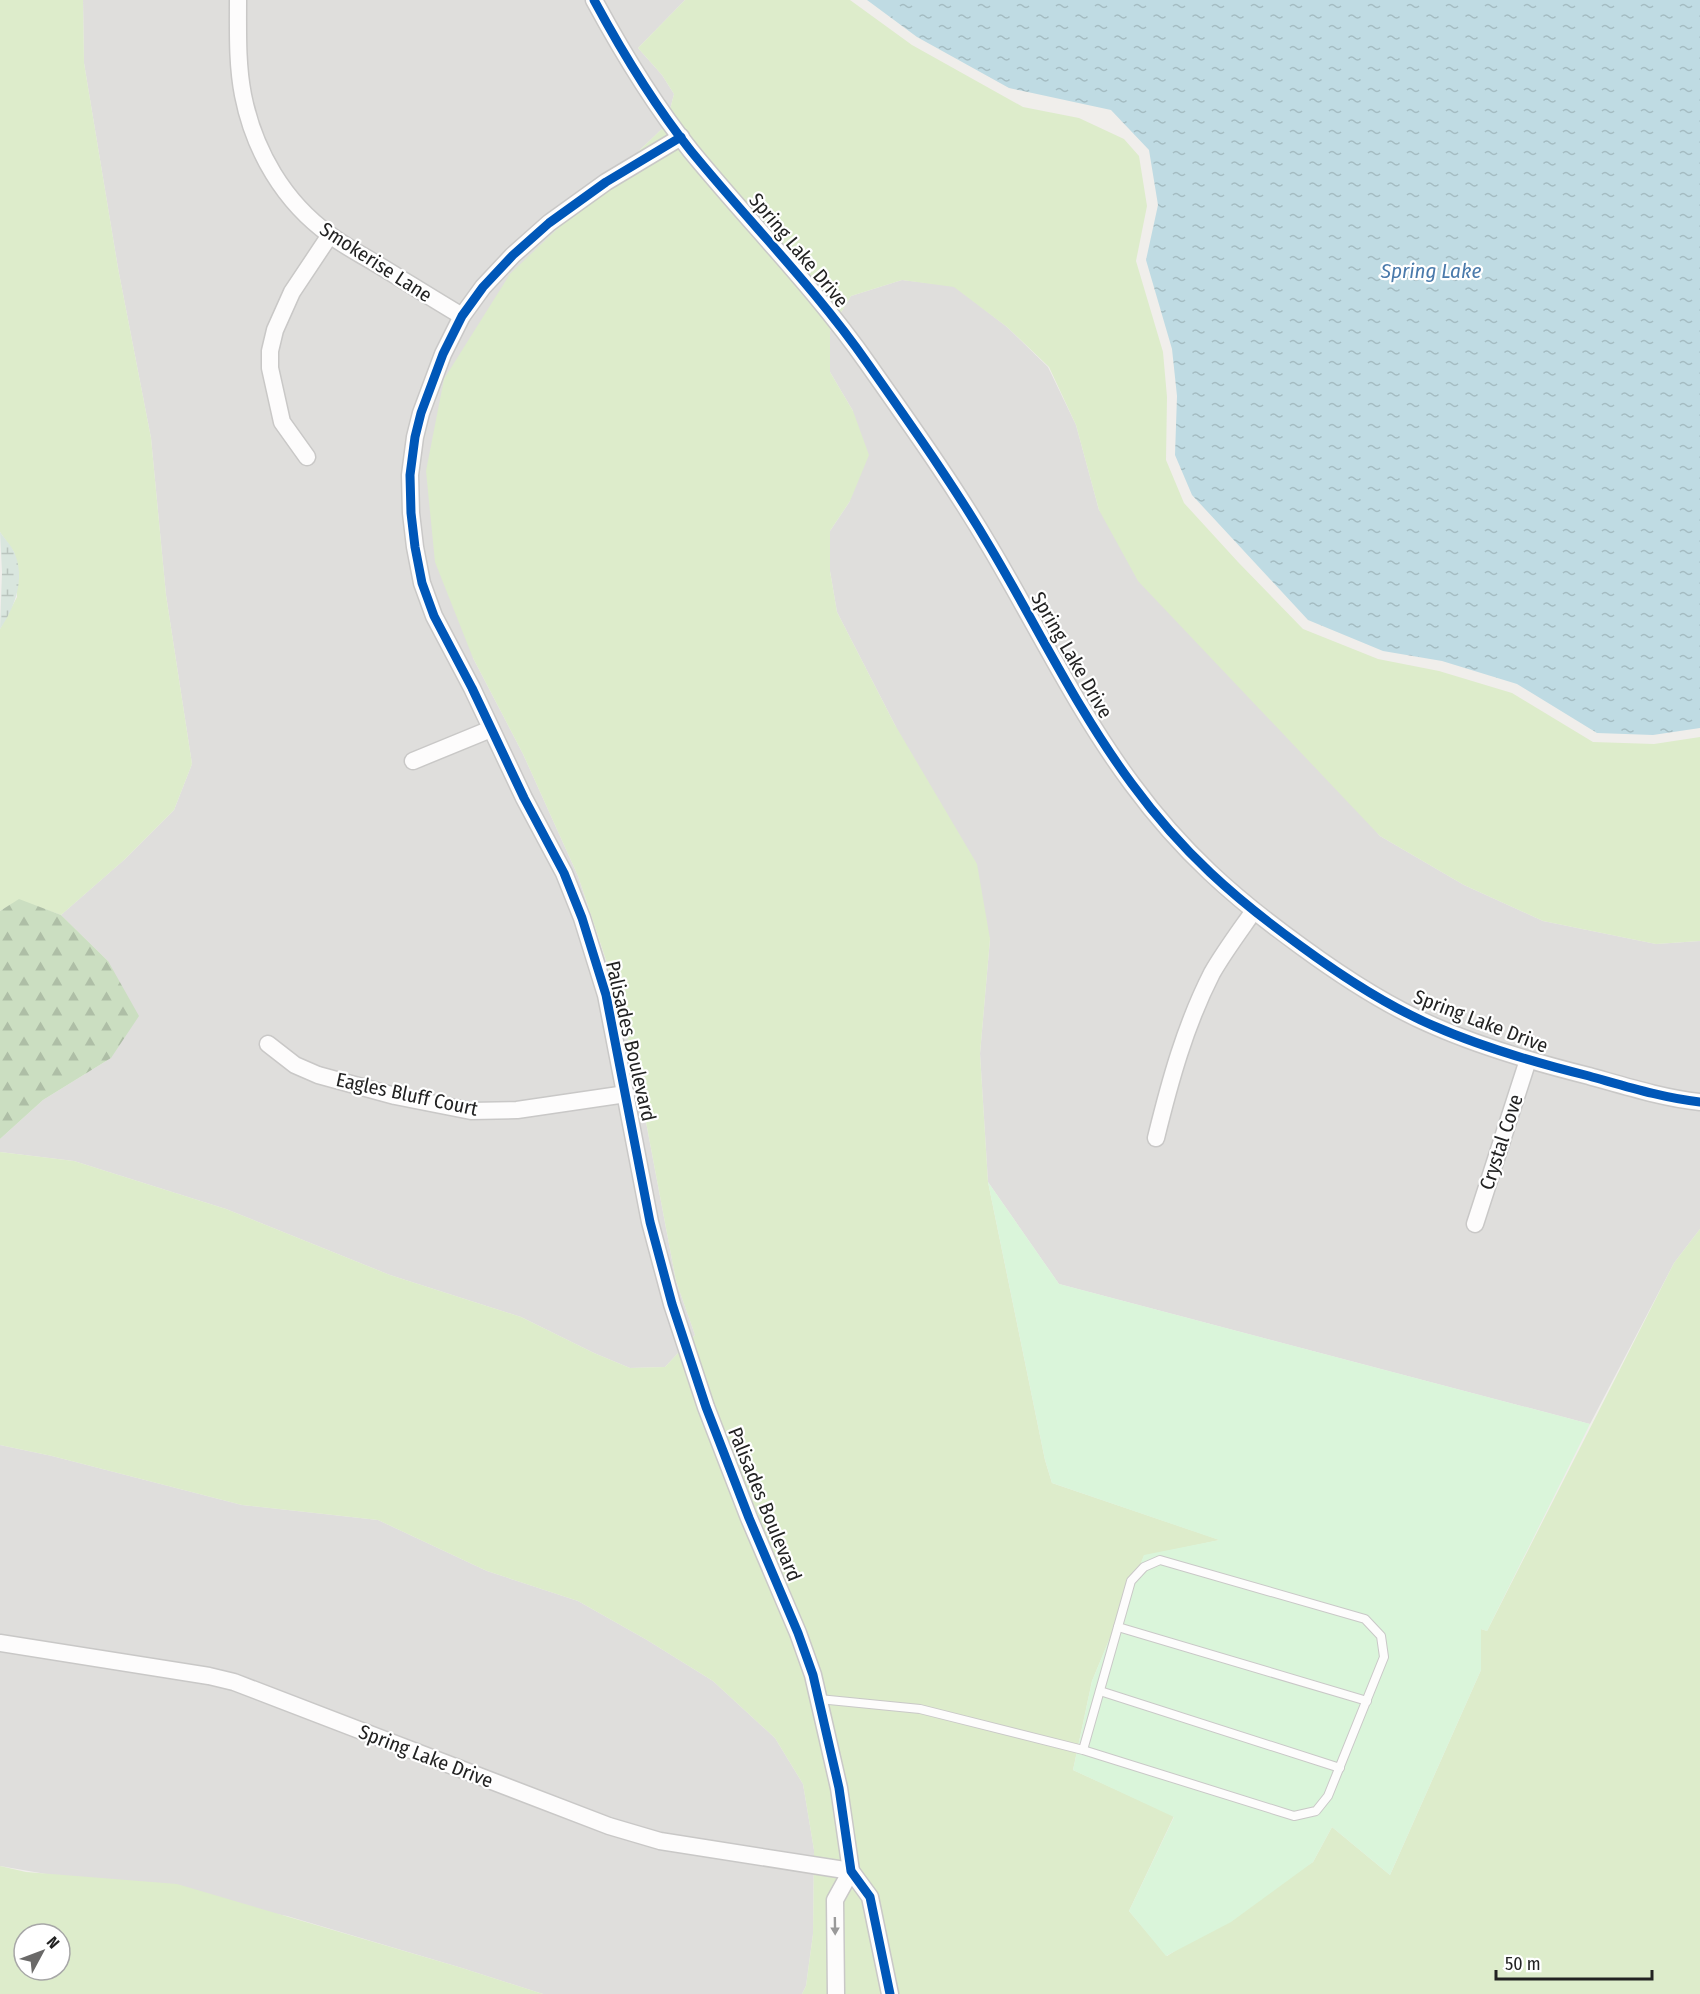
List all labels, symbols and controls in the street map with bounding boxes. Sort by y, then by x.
street label: Spring Lake Drive [744,188,854,312]
street label: Smokerise Lane [315,217,437,307]
water label: Spring Lake [1380,258,1481,284]
street label: Spring Lake Drive [1026,588,1118,722]
street label: Palisades Boulevard [601,958,661,1124]
street label: Spring Lake Drive [1411,984,1551,1058]
street label: Eagles Bluff Court [334,1067,481,1121]
street label: Crystal Cove [1474,1091,1528,1193]
street label: Palisades Boulevard [723,1424,807,1584]
street label: Spring Lake Drive [356,1719,496,1793]
one-way arrow [830,1916,840,1935]
north arrow [12,1922,72,1982]
text: N [43,1933,63,1952]
scale bar [1496,1943,1652,1981]
text: 50 m [1505,1953,1541,1975]

